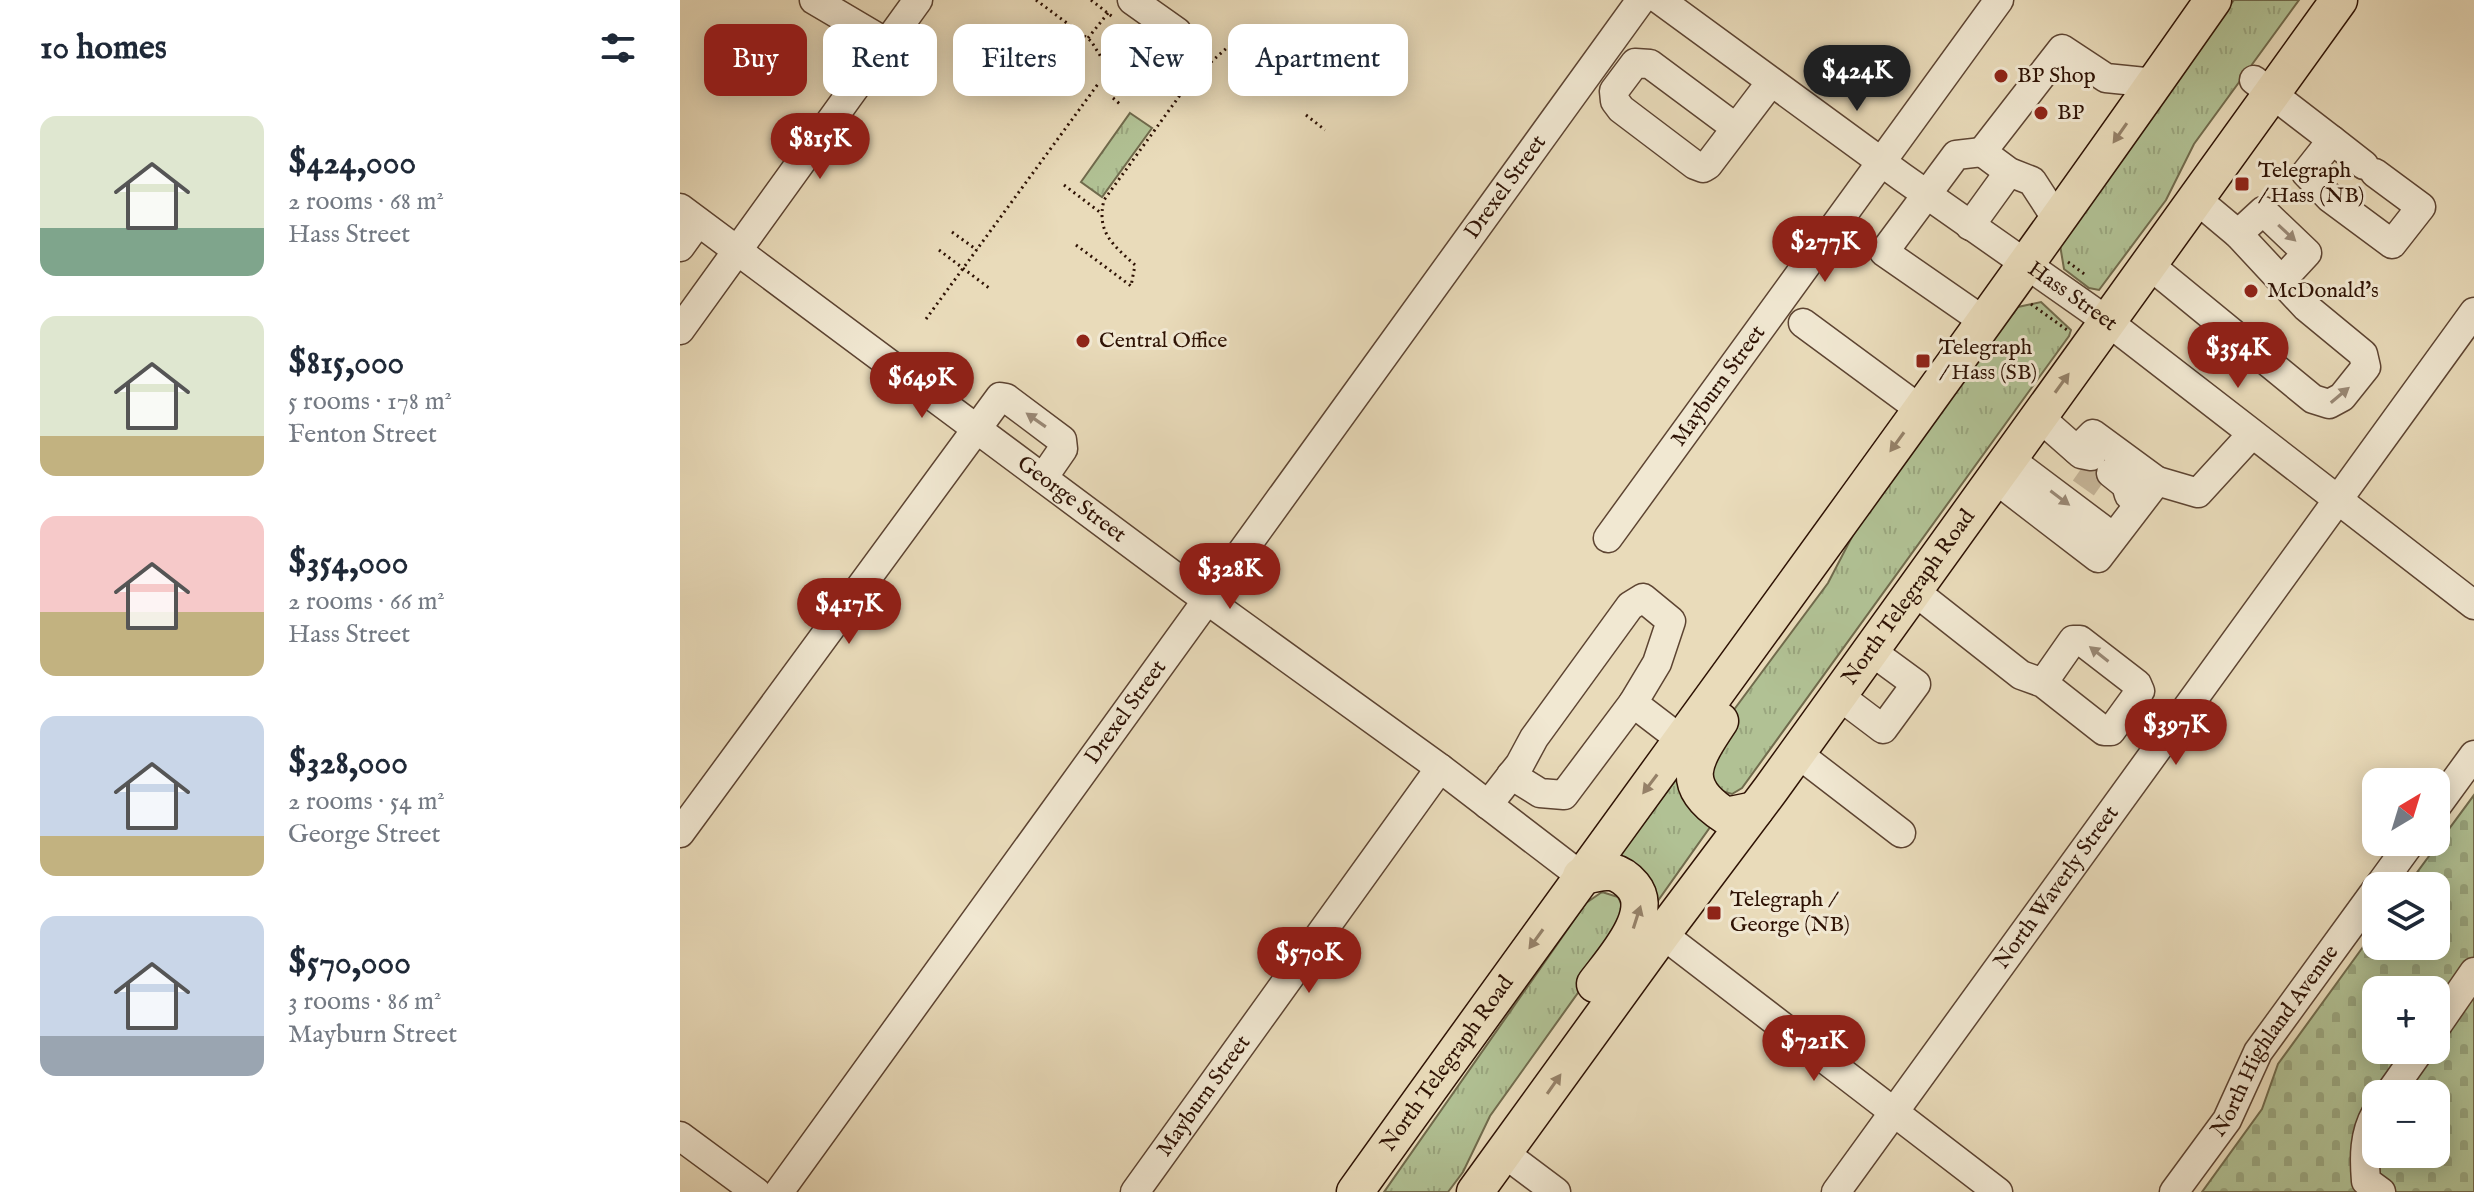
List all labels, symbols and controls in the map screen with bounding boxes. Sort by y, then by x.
chip: Buy [704,24,807,96]
chip: Rent [823,24,937,96]
chip: Filters [953,24,1085,96]
chip: New [1101,24,1212,96]
chip: Apartment [1228,24,1408,96]
icon: filters [596,26,640,70]
text: 10 homes [40,27,167,70]
pin: $424K [1801,45,1913,113]
text: $424K [1822,54,1892,87]
place label: BP Shop [2017,62,2096,90]
marker: BP Shop [1992,67,2010,85]
place label: BP [2057,99,2084,127]
marker: BP [2032,104,2050,122]
pin: $815K [764,113,876,181]
text: $815K [789,122,851,155]
one-way arrow [2113,122,2128,143]
street label: Drexel Street [1459,129,1553,245]
text: $424,000 [288,142,416,185]
icon: home [104,148,200,244]
place label: Telegraph / Hass (NB) [2258,157,2364,210]
marker: Telegraph / Hass (NB) [2233,175,2251,193]
text: 2 rooms · 68 m² [288,185,444,218]
pin: $277K [1769,216,1881,284]
text: Hass Street [288,218,410,251]
one-way arrow [2277,224,2296,242]
text: $277K [1790,225,1860,258]
street label: Hass Street [2022,255,2123,338]
place label: McDonald's [2267,277,2379,305]
marker: McDonald's [2242,282,2260,300]
street label: Mayburn Street [1665,319,1772,452]
pin: $354K [2182,322,2294,390]
place label: Central Office [1099,327,1227,355]
text: $354K [2206,331,2270,364]
marker: Central Office [1074,332,1092,350]
place label: Telegraph / Hass (SB) [1939,334,2037,387]
text: $815,000 [288,342,404,385]
icon: home [104,348,200,444]
pin: $649K [866,352,978,420]
marker: Telegraph / Hass (SB) [1914,352,1932,370]
text: $649K [888,361,956,394]
one-way arrow [2054,373,2069,394]
text: 5 rooms · 178 m² [288,385,452,418]
one-way arrow [2330,388,2350,404]
one-way arrow [1025,413,1046,428]
text: Fenton Street [288,418,437,451]
one-way arrow [1890,432,1906,453]
street label: George Street [1011,450,1132,549]
one-way arrow [2050,489,2071,505]
street label: North Telegraph Road [1836,504,1982,691]
text: $354,000 [288,542,408,585]
pin: $328K [1174,543,1286,611]
icon: home [104,548,200,644]
text: $328K [1197,552,1263,585]
pin: $417K [793,578,905,646]
text: 2 rooms · 66 m² [288,585,445,618]
text: $417K [815,587,883,620]
text: Hass Street [288,618,410,651]
one-way arrow [2089,647,2109,663]
street label: Drexel Street [1079,654,1173,770]
pin: $397K [2120,699,2232,767]
text: $397K [2143,708,2209,741]
text: $328,000 [288,742,408,785]
icon: home [104,748,200,844]
north arrow [2362,768,2450,856]
map controls [2362,768,2450,1168]
one-way arrow [1642,774,1658,794]
text: 2 rooms · 54 m² [288,785,445,818]
street label: North Waverly Street [1988,800,2126,975]
text: George Street [288,818,440,851]
button: layers [2362,872,2450,960]
place label: Telegraph / George (NB) [1730,886,1850,939]
marker: Telegraph / George (NB) [1705,904,1723,922]
one-way arrow [1631,905,1643,929]
pin: $570K [1253,927,1365,995]
one-way arrow [1528,929,1544,950]
text: $570K [1275,936,1343,969]
street label: North Highland Avenue [2205,940,2345,1143]
text: $570,000 [288,942,411,985]
icon: home [104,948,200,1044]
street label: North Telegraph Road [1374,970,1520,1157]
button: + [2362,976,2450,1064]
text: 3 rooms · 86 m² [288,985,441,1018]
pin: $721K [1758,1015,1870,1083]
text: Mayburn Street [288,1018,457,1051]
text: $721K [1780,1024,1848,1057]
street label: Mayburn Street [1151,1030,1257,1163]
one-way arrow [1546,1073,1561,1094]
button: − [2362,1080,2450,1168]

